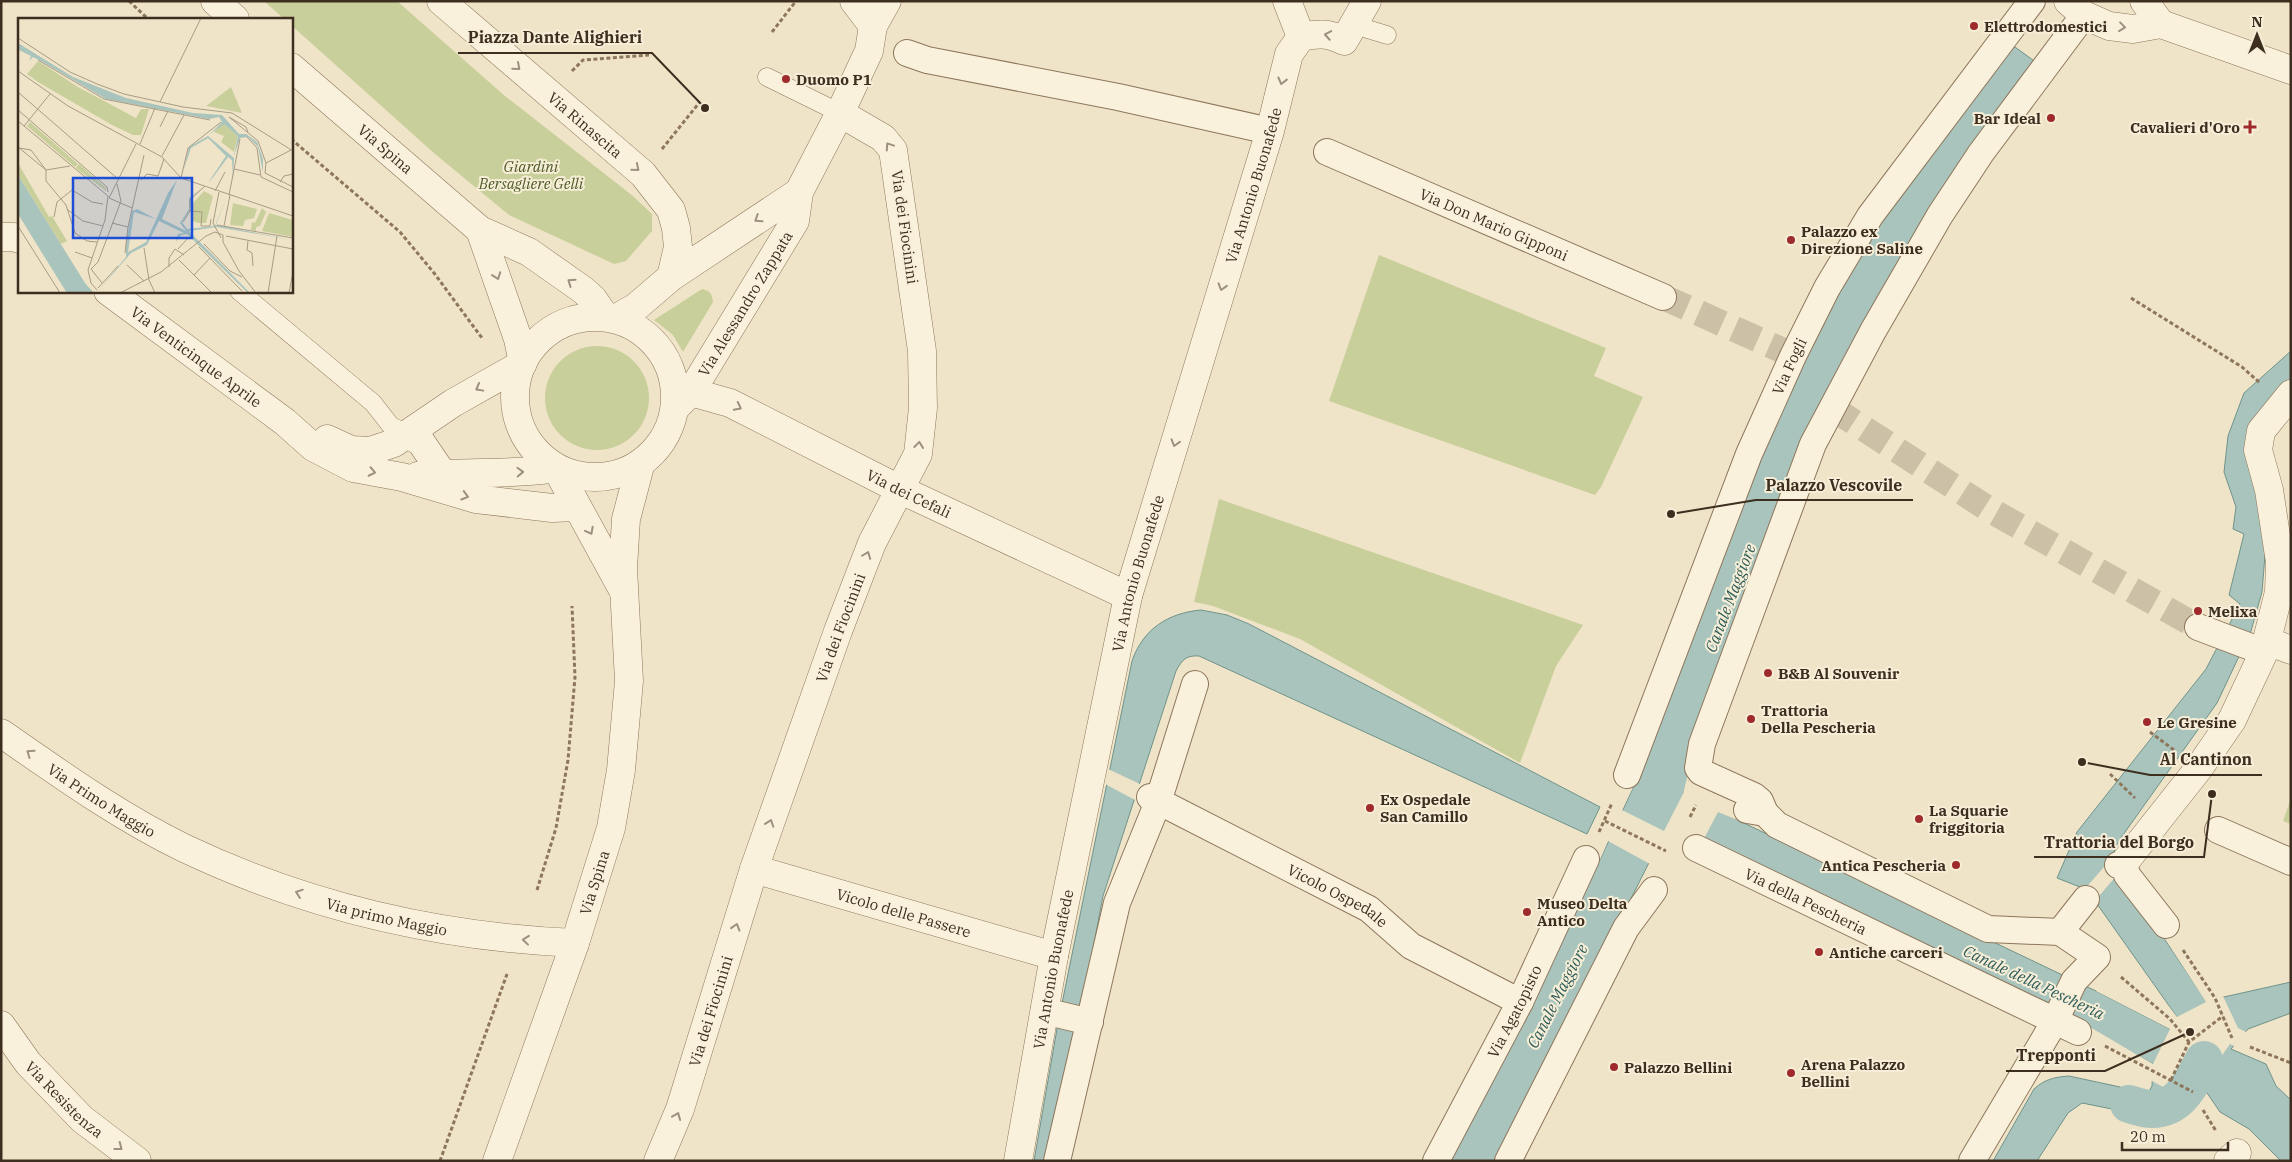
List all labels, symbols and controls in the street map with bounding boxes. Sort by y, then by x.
north arrow [2232,10,2282,60]
text: N [2251,13,2263,31]
place label: Elettrodomestici [1984,17,2107,36]
inset map [18,18,292,292]
marker: Elettrodomestici [1968,20,1980,32]
callout: Piazza Dante Alighieri [458,22,652,53]
one-way arrow [2117,22,2126,32]
text: Piazza Dante Alighieri [468,27,642,47]
one-way arrow [1324,31,1333,41]
one-way arrow [512,62,521,71]
place label: Duomo P1 [796,70,872,89]
marker: Duomo P1 [780,73,792,85]
one-way arrow [1277,76,1288,85]
street label: Via Rinascita [544,87,626,162]
street label: Via Antonio Buonafede [1221,105,1285,266]
place label: Bar Ideal [1974,109,2041,128]
marker: Bar Ideal [2045,112,2057,124]
place label: Cavalieri d'Oro [2130,118,2240,137]
street label: Via Spina [354,120,417,178]
marker: Cavalieri d'Oro [2244,121,2256,133]
one-way arrow [885,142,895,151]
park label: Giardini Bersagliere Gelli [478,157,584,193]
one-way arrow [630,162,639,171]
street label: Via dei Fiocinini [888,169,922,285]
street label: Via Don Mario Gipponi [1417,184,1571,265]
one-way arrow [754,213,764,222]
place label: Palazzo ex Direzione Saline [1801,222,1923,258]
street label: Via Alessandro Zappata [693,227,796,380]
marker: Palazzo ex Direzione Saline [1785,234,1797,246]
one-way arrow [491,271,501,280]
one-way arrow [567,279,577,288]
one-way arrow [1218,283,1228,291]
street label: Via Venticinque Aprile [127,302,266,411]
street label: Via Fogli [1767,334,1810,397]
one-way arrow [476,382,485,392]
one-way arrow [732,401,741,411]
one-way arrow [1170,438,1180,446]
one-way arrow [913,440,924,448]
street label: Via dei Cefali [864,465,955,522]
one-way arrow [367,466,376,477]
one-way arrow [516,467,524,478]
callout: Palazzo Vescovile [1756,469,1913,500]
text: Palazzo Vescovile [1766,475,1902,495]
one-way arrow [461,490,469,501]
street label: Via Antonio Buonafede [1107,493,1168,653]
one-way arrow [584,526,594,535]
water label: Canale Maggiore [1700,541,1760,655]
one-way arrow [861,551,872,560]
street label: Via dei Fiocinini [811,570,869,685]
place label: Melixa [2208,602,2258,621]
marker: Melixa [2192,605,2204,617]
place label: B&B Al Souvenir [1778,664,1900,683]
marker: B&B Al Souvenir [1762,667,1774,679]
place label: Trattoria Della Pescheria [1761,701,1876,737]
marker: Trattoria Della Pescheria [1745,713,1757,725]
place label: Le Gresine [2157,713,2237,732]
marker: Le Gresine [2141,716,2153,728]
callout: Al Cantinon [2150,744,2262,775]
text: Al Cantinon [2160,749,2253,769]
one-way arrow [26,750,36,759]
street label: Via Primo Maggio [44,759,159,841]
place label: Ex Ospedale San Camillo [1380,790,1471,826]
place label: La Squarie friggitoria [1929,801,2009,837]
marker: Ex Ospedale San Camillo [1364,802,1376,814]
marker: La Squarie friggitoria [1913,813,1925,825]
one-way arrow [764,819,774,828]
callout: Trattoria del Borgo [2034,826,2204,857]
text: Trattoria del Borgo [2044,832,2194,852]
street label: Via Spina [575,848,613,917]
place label: Antica Pescheria [1822,856,1946,875]
street label: Vicolo Ospedale [1284,859,1392,931]
marker: Antica Pescheria [1950,859,1962,871]
street label: Via della Pescheria [1742,863,1870,938]
street label: Vicolo delle Passere [834,884,973,941]
street label: Via Antonio Buonafede [1028,888,1077,1050]
one-way arrow [296,889,304,899]
street label: Via primo Maggio [324,893,449,939]
place label: Museo Delta Antico [1537,894,1628,930]
marker: Museo Delta Antico [1521,906,1533,918]
one-way arrow [730,924,740,932]
one-way arrow [522,935,530,946]
water label: Canale Maggiore [1522,941,1592,1051]
water label: Canale della Pescheria [1960,941,2108,1024]
place label: Antiche carceri [1829,943,1943,962]
marker: Antiche carceri [1813,946,1825,958]
street label: Via dei Fiocinini [684,953,736,1069]
street label: Via Agatopisto [1483,962,1545,1061]
callout: Trepponti [2006,1040,2105,1071]
text: Trepponti [2016,1045,2096,1065]
place label: Arena Palazzo Bellini [1801,1055,1906,1091]
street label: Via Resistenza [21,1057,107,1141]
place label: Palazzo Bellini [1624,1058,1732,1077]
marker: Palazzo Bellini [1608,1061,1620,1073]
marker: Arena Palazzo Bellini [1785,1067,1797,1079]
one-way arrow [671,1112,681,1121]
scale bar [2122,1120,2228,1152]
text: 20 m [2130,1127,2166,1146]
one-way arrow [113,1142,122,1150]

